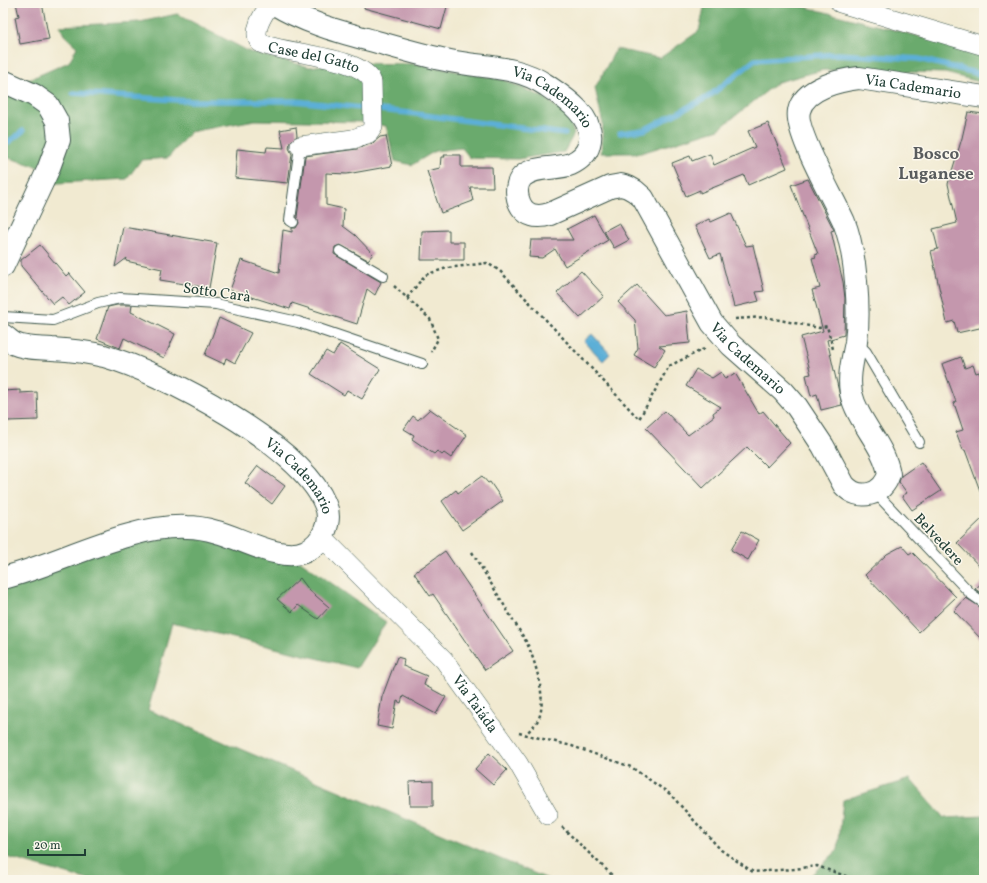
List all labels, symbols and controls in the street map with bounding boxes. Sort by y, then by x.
street label: Case del Gatto [266,37,363,80]
street label: Via Cademario [510,62,597,132]
street label: Via Cademario [863,70,963,105]
district label: Bosco Luganese [898,143,974,186]
street label: Sotto Carà [181,278,252,309]
street label: Via Cademario [704,319,789,400]
street label: Via Cademario [260,434,337,516]
street label: Belvedere [908,509,968,571]
street label: Via Taiáda [446,671,502,738]
scale bar [28,831,85,857]
text: 20 m [34,838,61,854]

